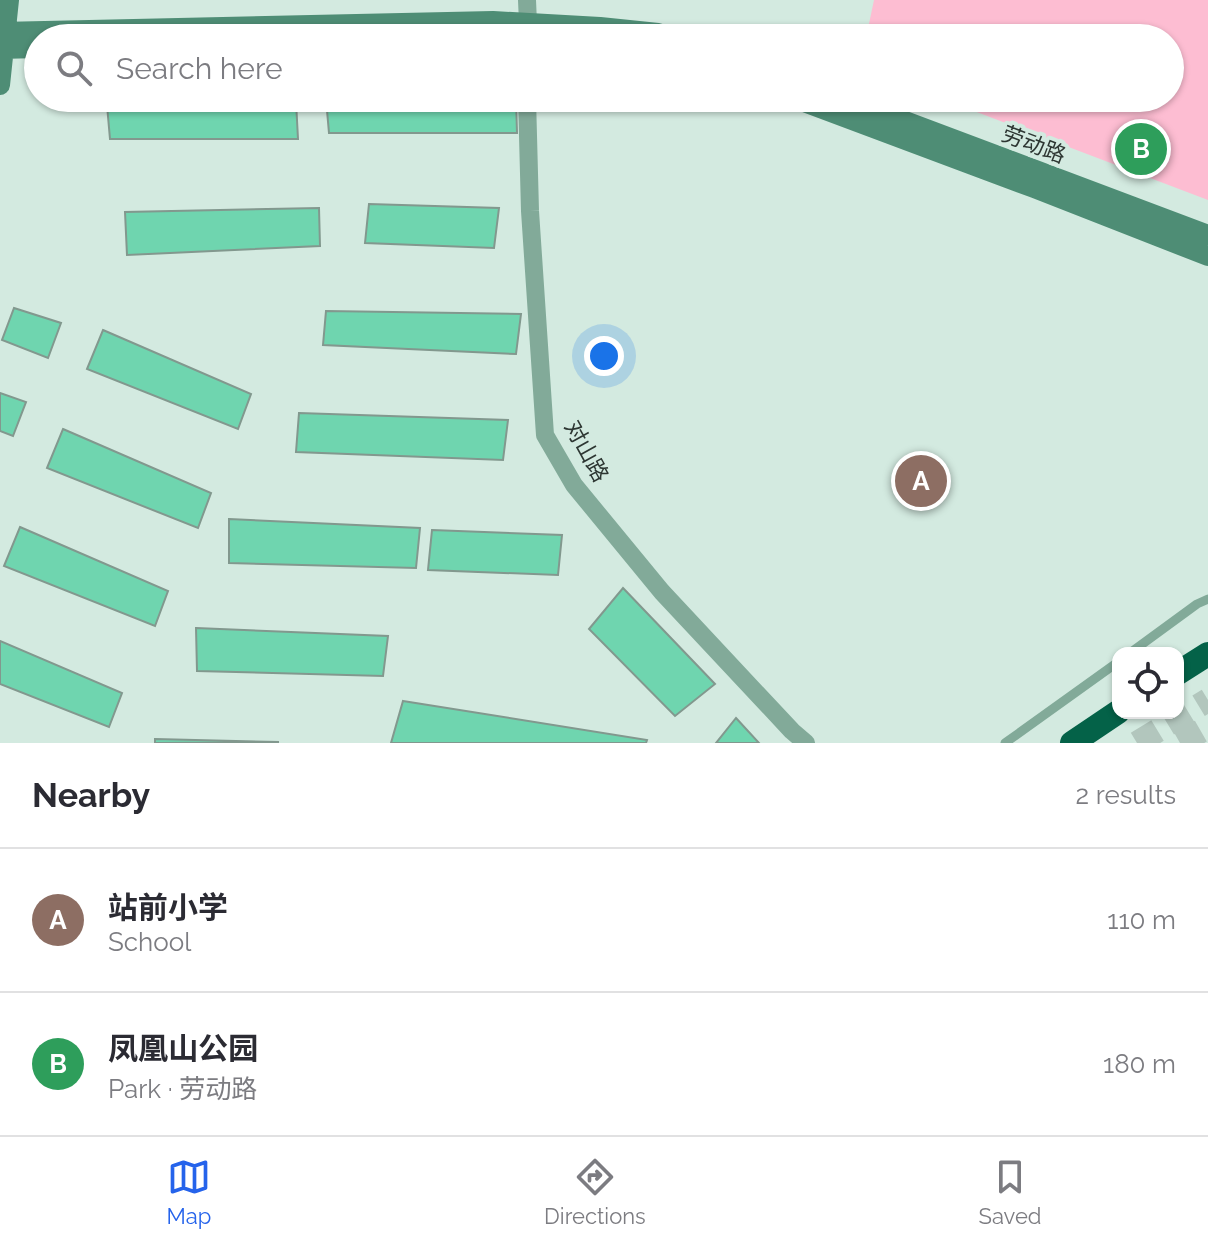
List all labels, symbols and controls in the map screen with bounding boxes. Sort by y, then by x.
search box [24,24,1184,112]
icon: search [52,46,96,90]
text: Search here [116,51,283,86]
pin: B [1115,119,1167,179]
street label: 劳动路 [999,120,1069,168]
your location [584,336,624,376]
street label: 对山路 [560,416,614,486]
pin: A [895,451,947,511]
map controls [1112,647,1184,719]
button: locate [1112,647,1184,719]
text: Nearby [32,775,150,815]
text: 2 results [1076,780,1176,810]
text: 站前小学 [108,890,228,925]
text: A [49,905,67,935]
text: 110 m [1107,905,1176,935]
text: School [108,927,191,957]
text: 凤凰山公园 [108,1031,258,1066]
text: B [49,1049,67,1079]
text: 180 m [1103,1049,1176,1079]
text: Park · 劳动路 [108,1074,257,1104]
tab: Map [166,1155,211,1229]
tab: Directions [544,1155,646,1229]
tab: Saved [979,1155,1042,1229]

